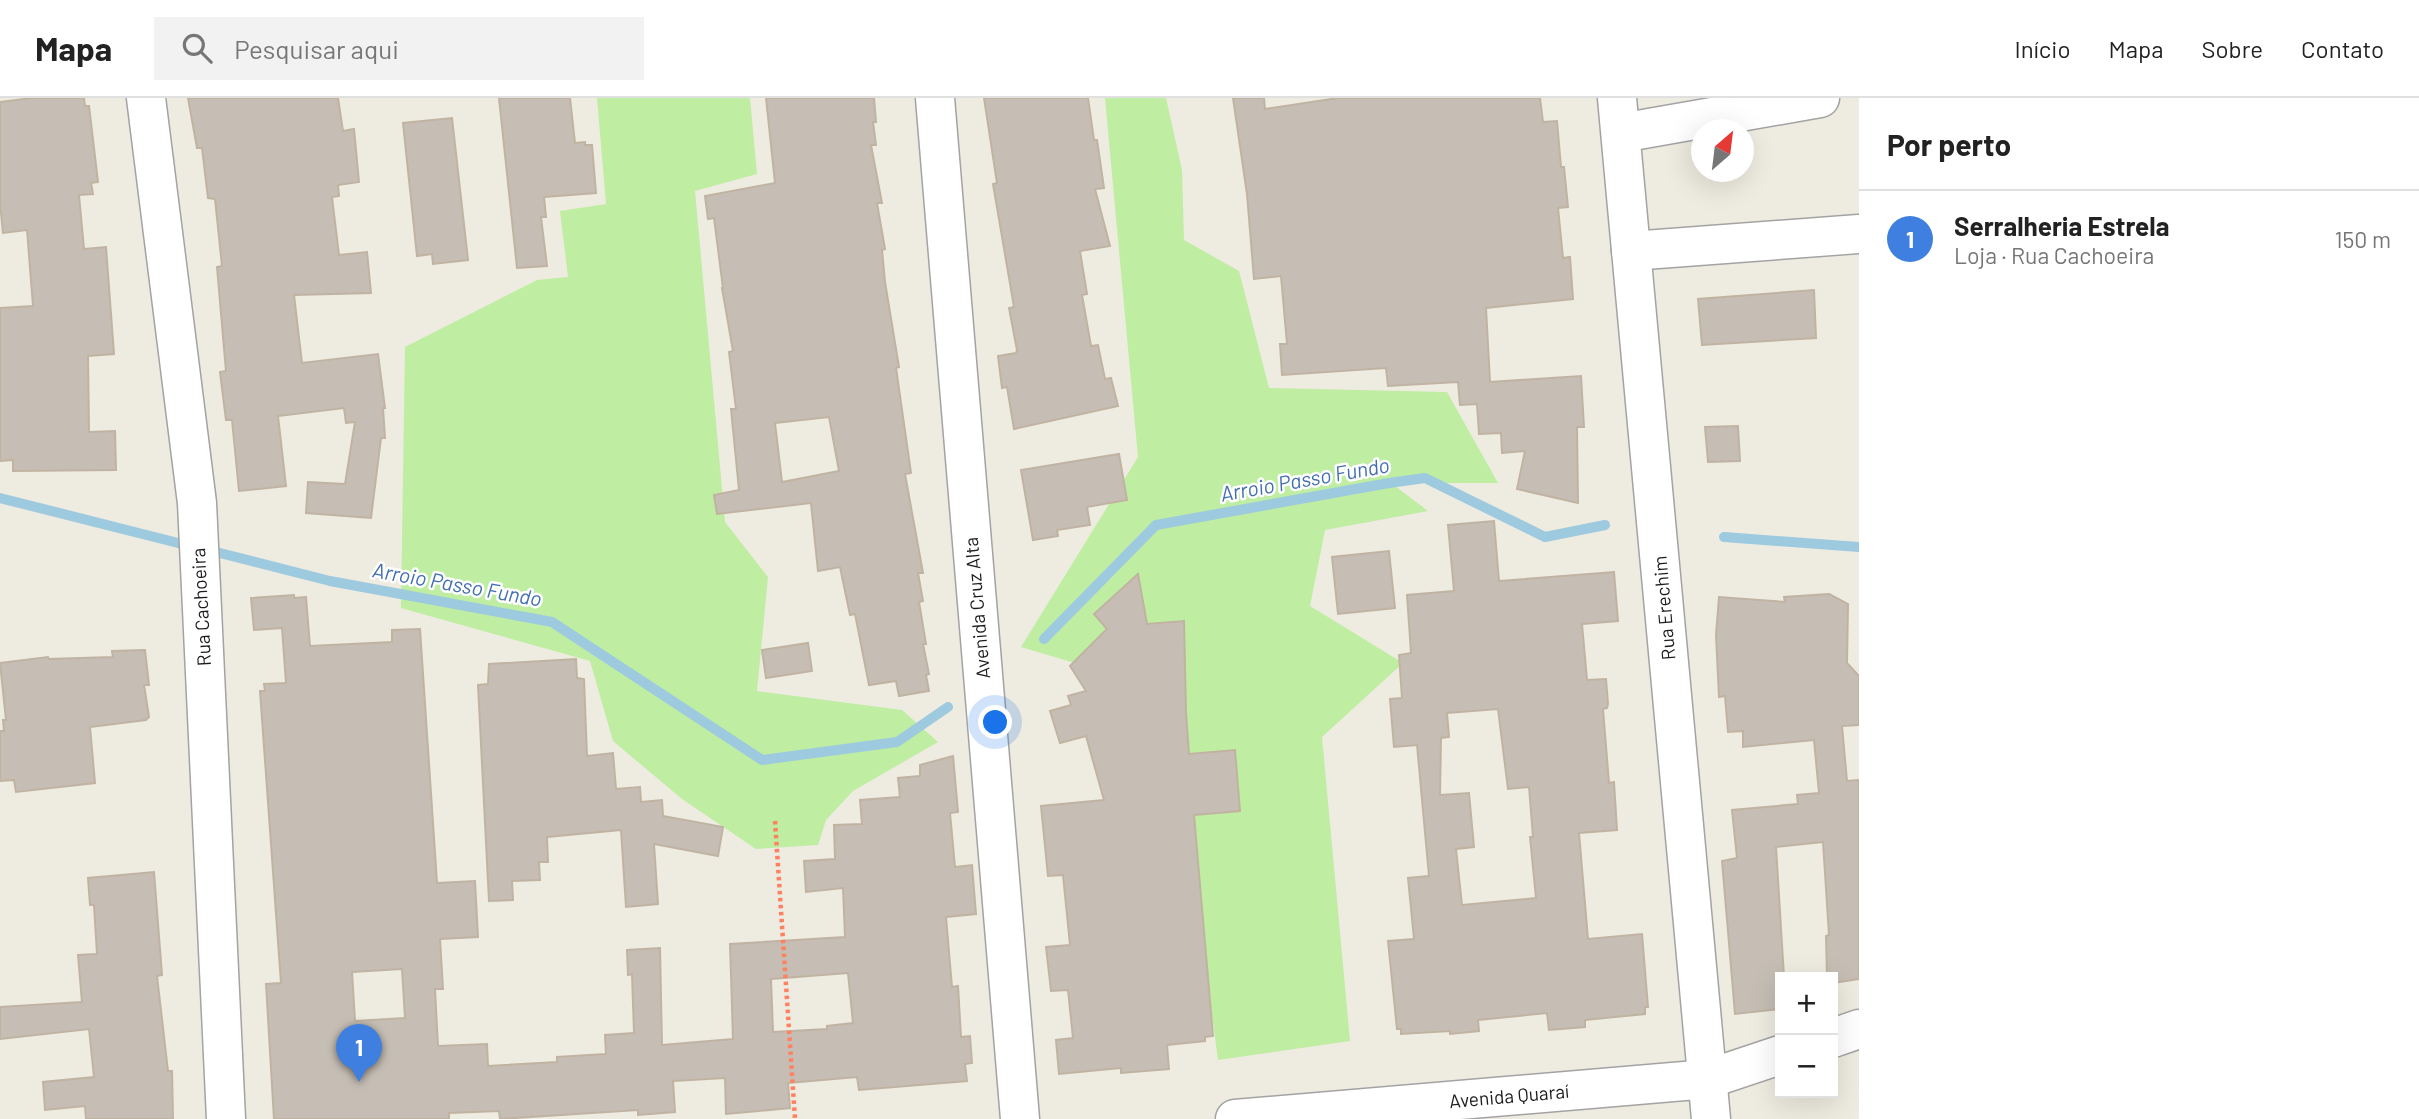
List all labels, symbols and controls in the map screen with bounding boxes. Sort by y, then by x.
search box [154,17,644,80]
text: Mapa [35,28,112,68]
icon: search [178,29,216,67]
text: Pesquisar aqui [234,33,399,64]
text: Início [2015,34,2071,63]
text: Mapa [2109,34,2163,63]
text: Sobre [2201,34,2263,63]
text: Contato [2301,34,2384,63]
north arrow [1691,119,1754,182]
text: Por perto [1887,126,2011,162]
text: Serralheria Estrela [1954,210,2169,241]
text: 1 [1906,225,1914,253]
text: 150 m [2335,225,2391,253]
text: Loja · Rua Cachoeira [1954,241,2154,269]
water label: Arroio Passo Fundo [1218,451,1391,506]
street label: Avenida Cruz Alta [959,536,994,680]
street label: Rua Cachoeira [186,547,215,667]
street label: Rua Erechim [1647,555,1680,661]
water label: Arroio Passo Fundo [371,556,544,611]
your location [978,705,1012,739]
map controls [1775,972,1838,1098]
button: + [1775,972,1838,1035]
pin: 1 [336,1024,382,1082]
button: − [1775,1035,1838,1098]
street label: Avenida Quaraí [1448,1079,1570,1112]

